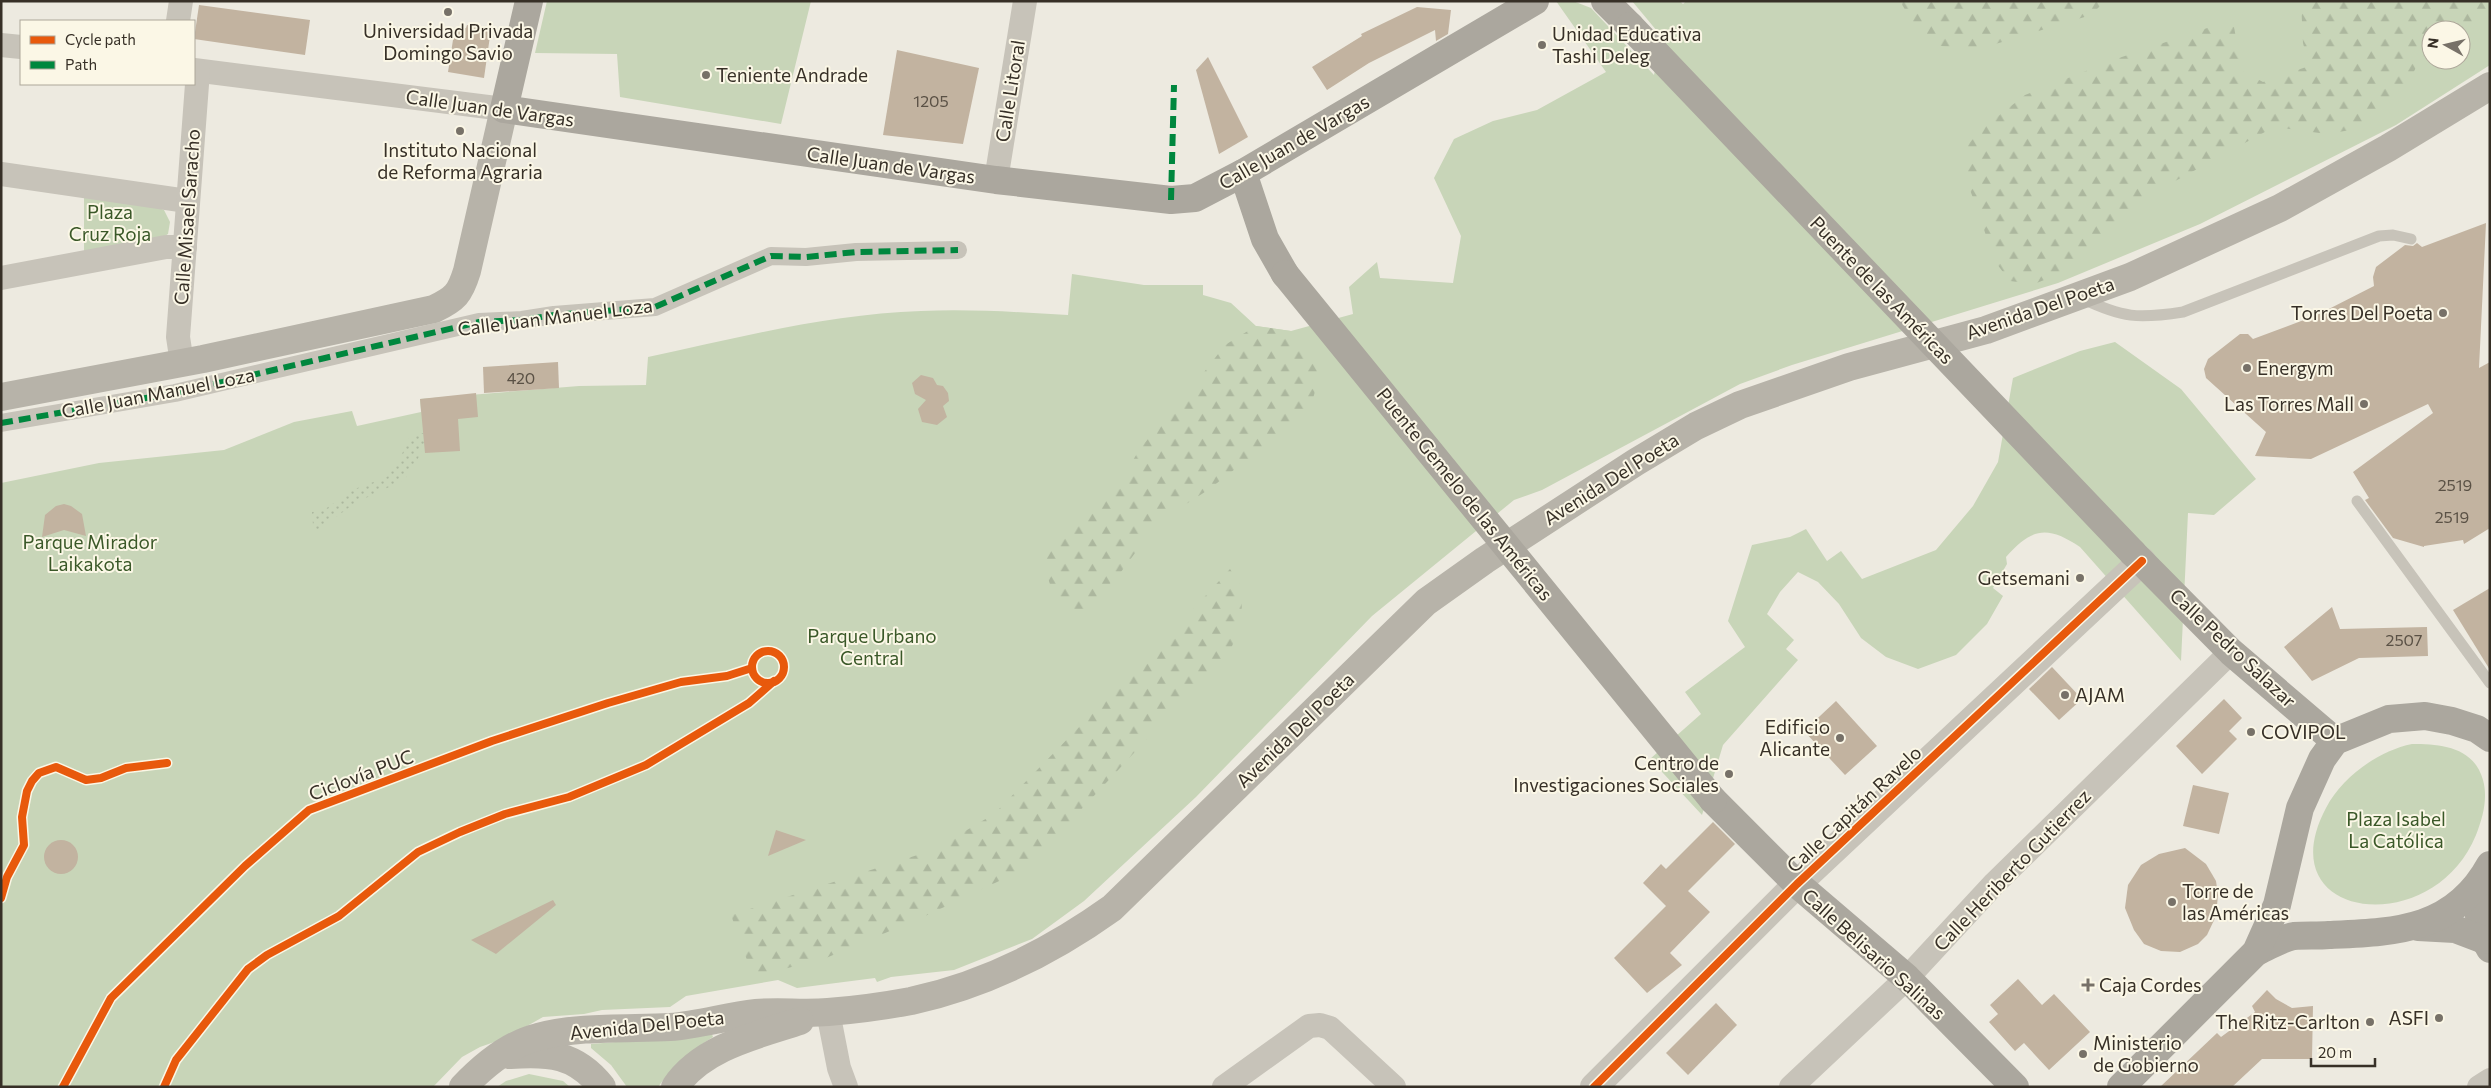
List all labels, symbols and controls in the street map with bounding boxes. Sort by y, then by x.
marker: Universidad Privada Domingo Savio [442,6,454,18]
place label: Universidad Privada Domingo Savio [363,19,533,64]
legend [20,20,195,85]
north arrow [2421,20,2471,70]
place label: Unidad Educativa Tashi Deleg [1552,22,1702,67]
text: Cycle path [65,30,136,48]
text: N [2423,37,2442,50]
street label: Calle Litoral [990,38,1029,144]
marker: Unidad Educativa Tashi Deleg [1536,39,1548,51]
text: Path [65,55,97,73]
place label: Teniente Andrade [716,63,868,86]
marker: Teniente Andrade [700,69,712,81]
street label: Calle Juan de Vargas [404,84,576,131]
street label: Calle Juan de Vargas [1214,89,1373,194]
house number: 1205 [913,91,949,110]
marker: Instituto Nacional de Reforma Agraria [454,125,466,137]
street label: Calle Misael Saracho [169,128,204,306]
place label: Instituto Nacional de Reforma Agraria [377,138,543,183]
street label: Calle Juan de Vargas [805,141,977,188]
park label: Plaza Cruz Roja [69,200,151,245]
street label: Puente de las Américas [1806,211,1959,368]
street label: Avenida Del Poeta [1963,271,2117,344]
street label: Calle Juan Manuel Loza [456,293,654,340]
place label: Torres Del Poeta [2291,301,2433,324]
marker: Torres Del Poeta [2437,307,2449,319]
place label: Energym [2257,356,2334,379]
street label: Calle Juan Manuel Loza [59,362,256,423]
marker: Energym [2241,362,2253,374]
house number: 420 [507,368,535,387]
street label: Puente Gemelo de las Américas [1372,383,1558,605]
place label: Las Torres Mall [2224,392,2354,415]
marker: Las Torres Mall [2358,398,2370,410]
street label: Avenida Del Poeta [1539,428,1683,529]
house number: 2519 [2438,475,2472,494]
house number: 2519 [2435,507,2469,526]
park label: Parque Mirador Laikakota [23,530,158,575]
place label: Getsemani [1977,566,2070,589]
marker: Getsemani [2074,572,2086,584]
street label: Calle Pedro Salazar [2166,583,2301,712]
park label: Parque Urbano Central [807,624,937,669]
house number: 2507 [2386,630,2422,649]
street label: Avenida Del Poeta [1231,667,1358,792]
place label: AJAM [2075,683,2125,706]
marker: AJAM [2059,689,2071,701]
place label: Edificio Alicante [1759,715,1830,760]
place label: COVIPOL [2261,720,2346,743]
marker: COVIPOL [2245,726,2257,738]
marker: Edificio Alicante [1834,732,1846,744]
street label: Calle Capitán Ravelo [1782,740,1926,877]
street label: Ciclovía PUC [305,744,416,805]
place label: Centro de Investigaciones Sociales [1513,751,1719,796]
marker: Centro de Investigaciones Sociales [1723,768,1735,780]
street label: Calle Heriberto Gutierrez [1928,784,2095,955]
park label: Plaza Isabel La Católica [2346,807,2446,852]
place label: Torre de las Américas [2182,879,2289,924]
street label: Calle Belisario Salinas [1798,883,1951,1024]
marker: Torre de las Américas [2166,896,2178,908]
place label: Caja Cordes [2099,973,2202,996]
marker: Caja Cordes [2081,978,2095,992]
street label: Avenida Del Poeta [569,1005,725,1044]
place label: ASFI [2389,1006,2429,1029]
place label: The Ritz-Carlton [2215,1010,2360,1033]
marker: ASFI [2433,1012,2445,1024]
marker: The Ritz-Carlton [2364,1016,2376,1028]
place label: Ministerio de Gobierno [2093,1031,2199,1076]
scale bar [2311,1036,2375,1068]
text: 20 m [2318,1043,2352,1061]
marker: Ministerio de Gobierno [2077,1048,2089,1060]

